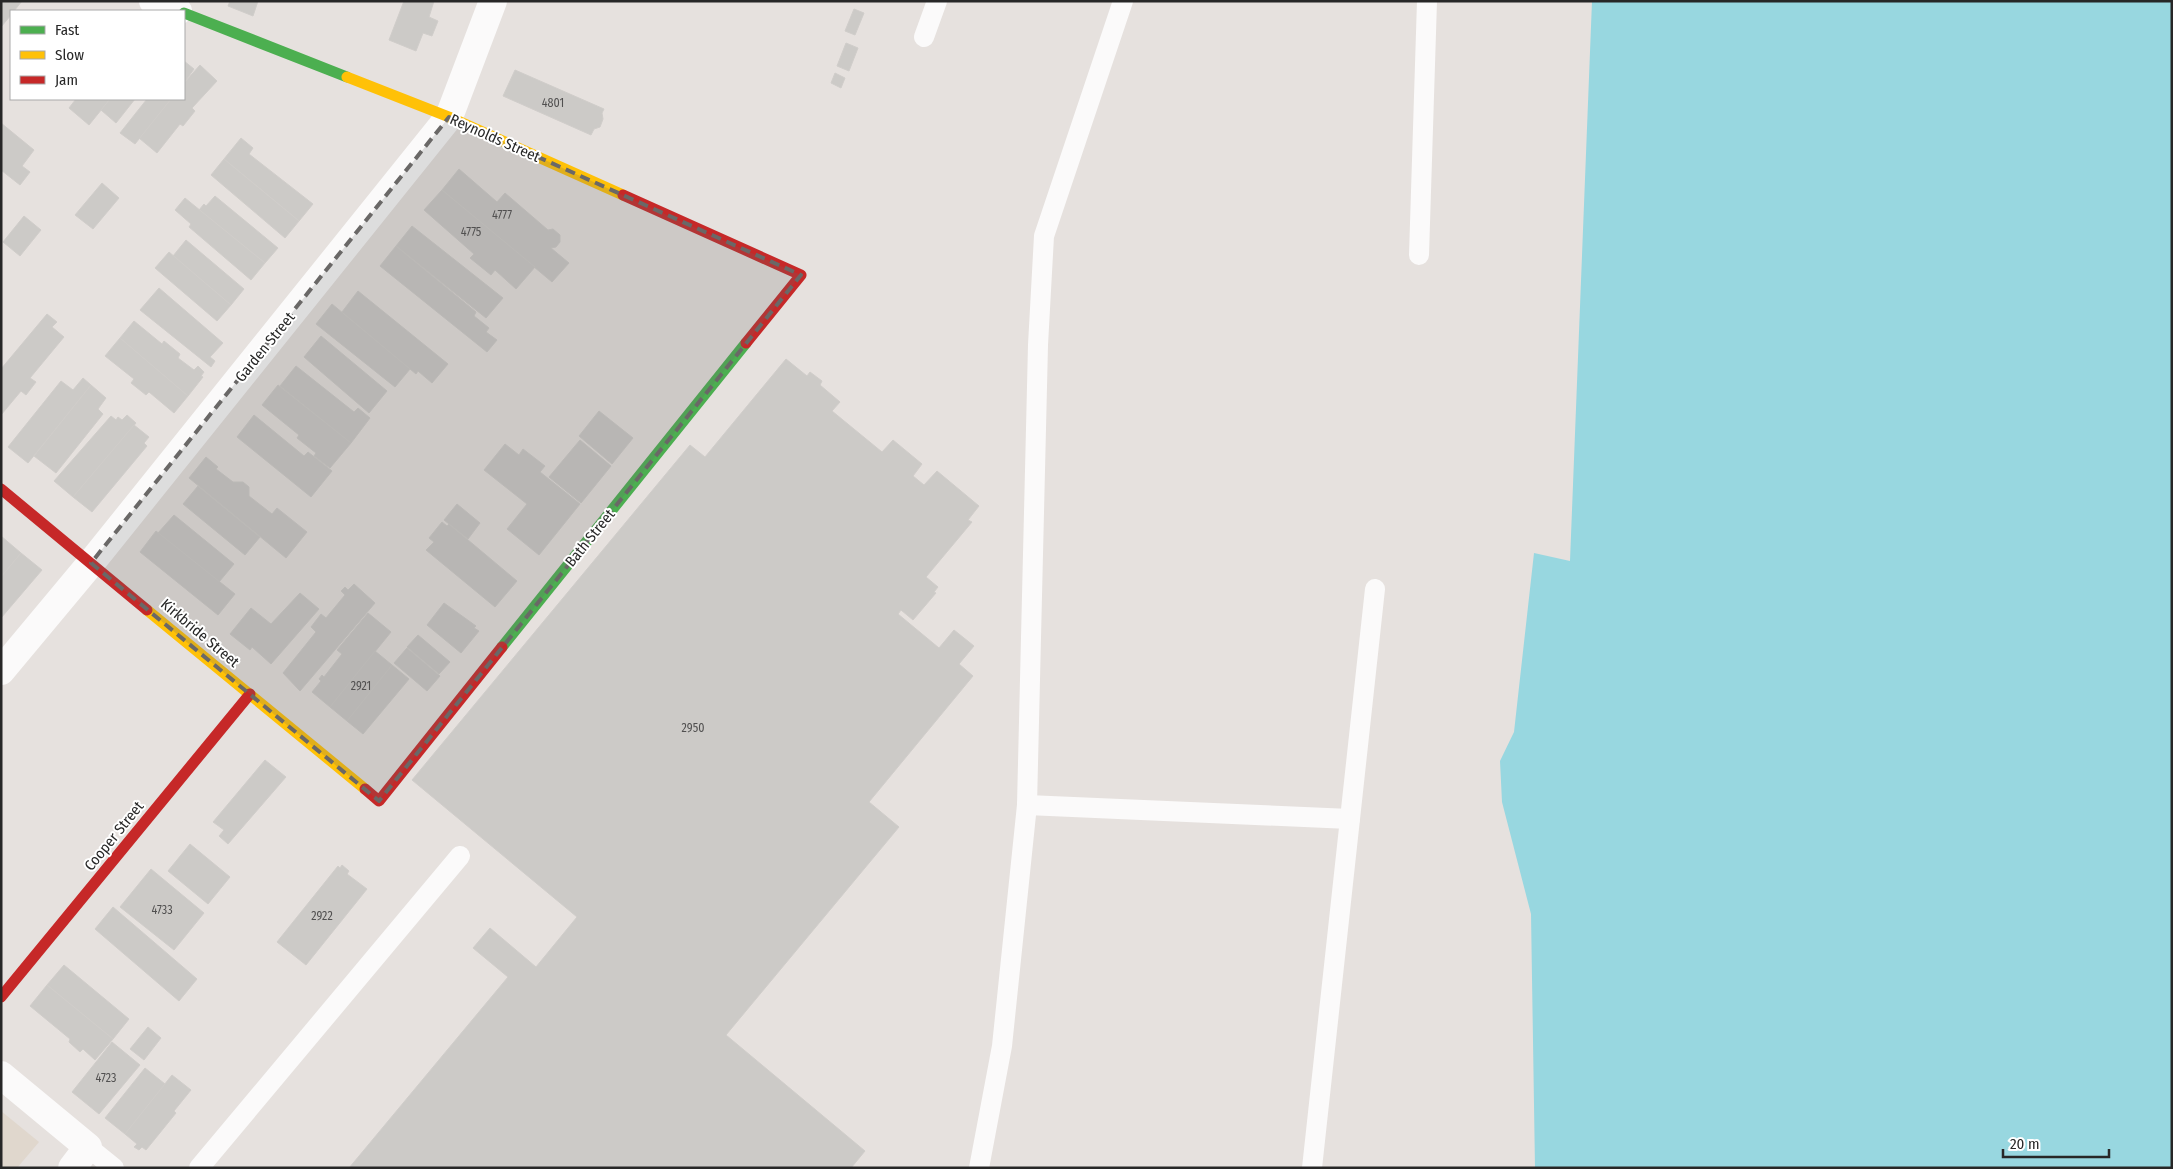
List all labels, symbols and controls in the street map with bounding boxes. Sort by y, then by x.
legend [10,10,185,100]
text: Fast [55,21,79,39]
text: Slow [55,46,84,64]
text: Jam [55,71,78,89]
house number: 4801 [542,96,564,110]
street label: Reynolds Street [447,110,543,166]
house number: 4777 [492,208,512,222]
house number: 4775 [461,225,482,239]
street label: Garden Street [231,308,299,386]
street label: Bath Street [561,506,619,570]
street label: Kirkbride Street [157,595,243,671]
house number: 2921 [351,679,371,693]
house number: 2950 [682,721,704,735]
street label: Cooper Street [81,798,148,874]
house number: 4733 [151,903,173,917]
house number: 2922 [311,909,333,923]
house number: 4723 [96,1071,117,1085]
scale bar [2003,1126,2109,1158]
text: 20 m [2010,1135,2040,1153]

